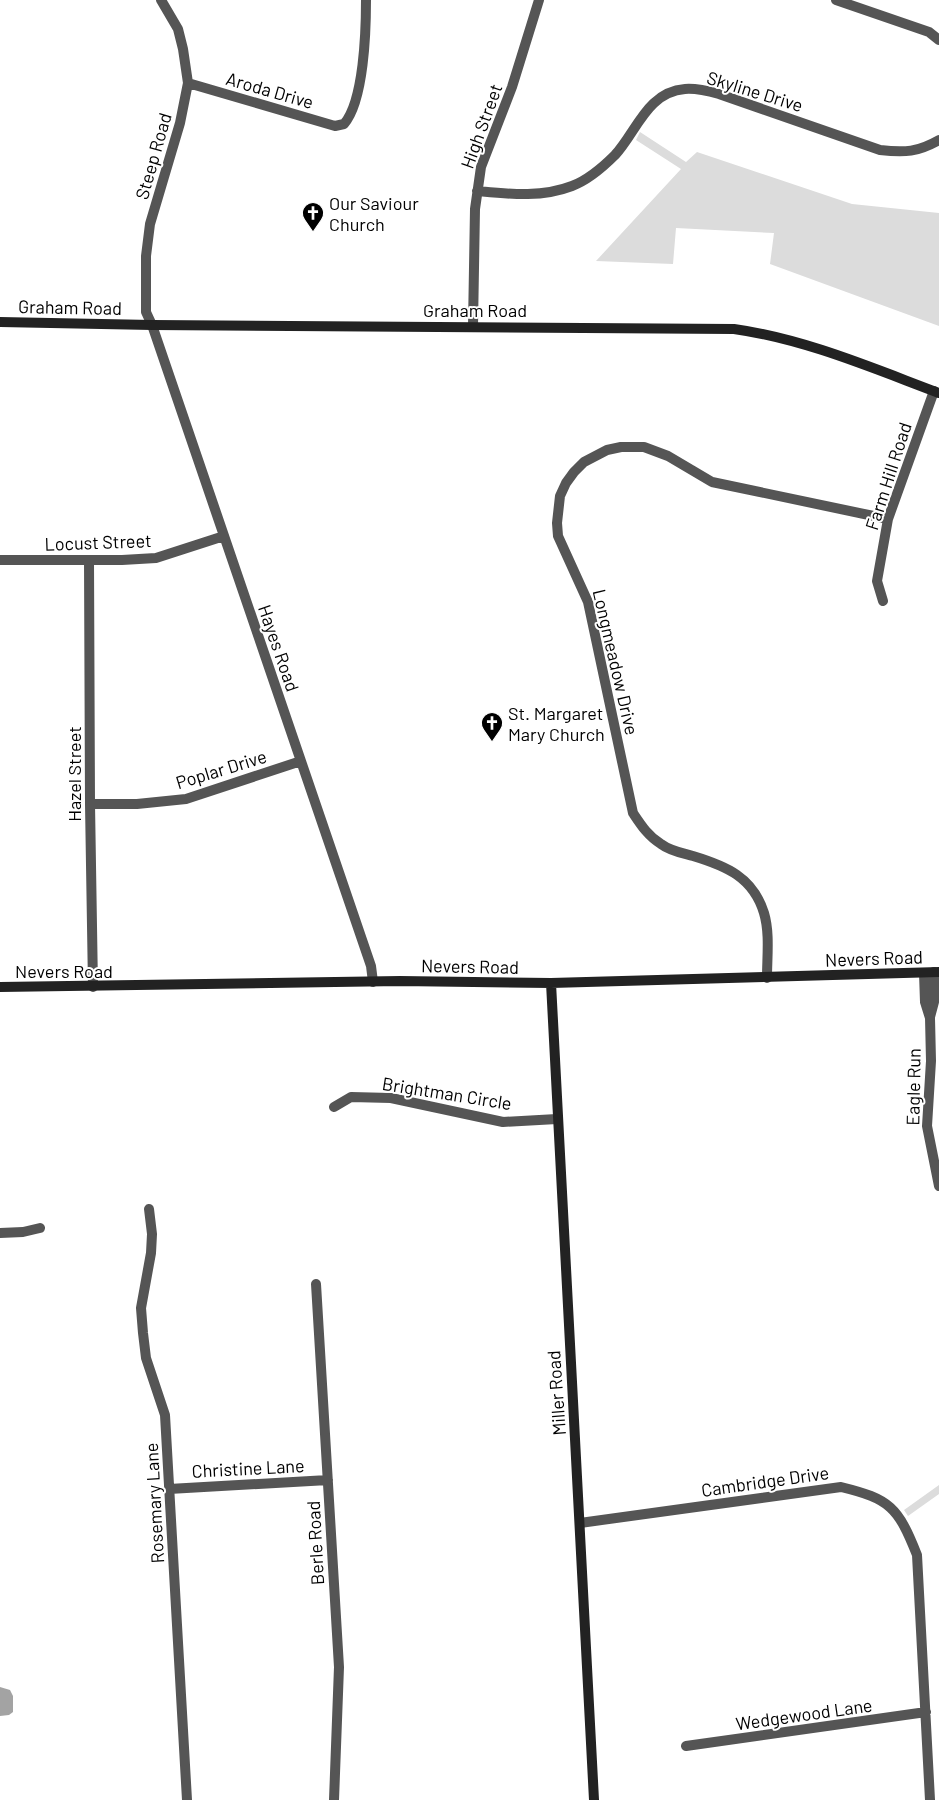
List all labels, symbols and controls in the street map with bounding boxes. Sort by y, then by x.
street label: Skyline Drive [704,66,806,116]
street label: Aroda Drive [224,67,316,113]
street label: High Street [456,81,506,171]
street label: Steep Road [130,110,176,202]
place label: Our Saviour Church [329,192,419,235]
church icon: Our Saviour Church [301,201,325,232]
street label: Graham Road [18,295,122,319]
street label: Graham Road [423,299,527,321]
street label: Farm Hill Road [860,419,916,533]
street label: Locust Street [44,529,152,555]
street label: Longmeadow Drive [589,587,643,737]
street label: Hayes Road [254,602,304,694]
place label: St. Margaret Mary Church [508,702,605,745]
church icon: St. Margaret Mary Church [480,711,504,742]
street label: Hazel Street [63,726,85,822]
street label: Poplar Drive [173,745,269,793]
street label: Nevers Road [825,945,923,971]
street label: Nevers Road [421,954,519,978]
street label: Nevers Road [15,960,113,982]
street label: Eagle Run [901,1048,925,1126]
street label: Brightman Circle [381,1072,513,1114]
street label: Miller Road [542,1350,570,1436]
street label: Rosemary Lane [140,1442,168,1564]
street label: Christine Lane [191,1454,305,1482]
street label: Cambridge Drive [700,1461,830,1501]
street label: Berle Road [302,1500,328,1586]
street label: Wedgewood Lane [734,1694,874,1734]

